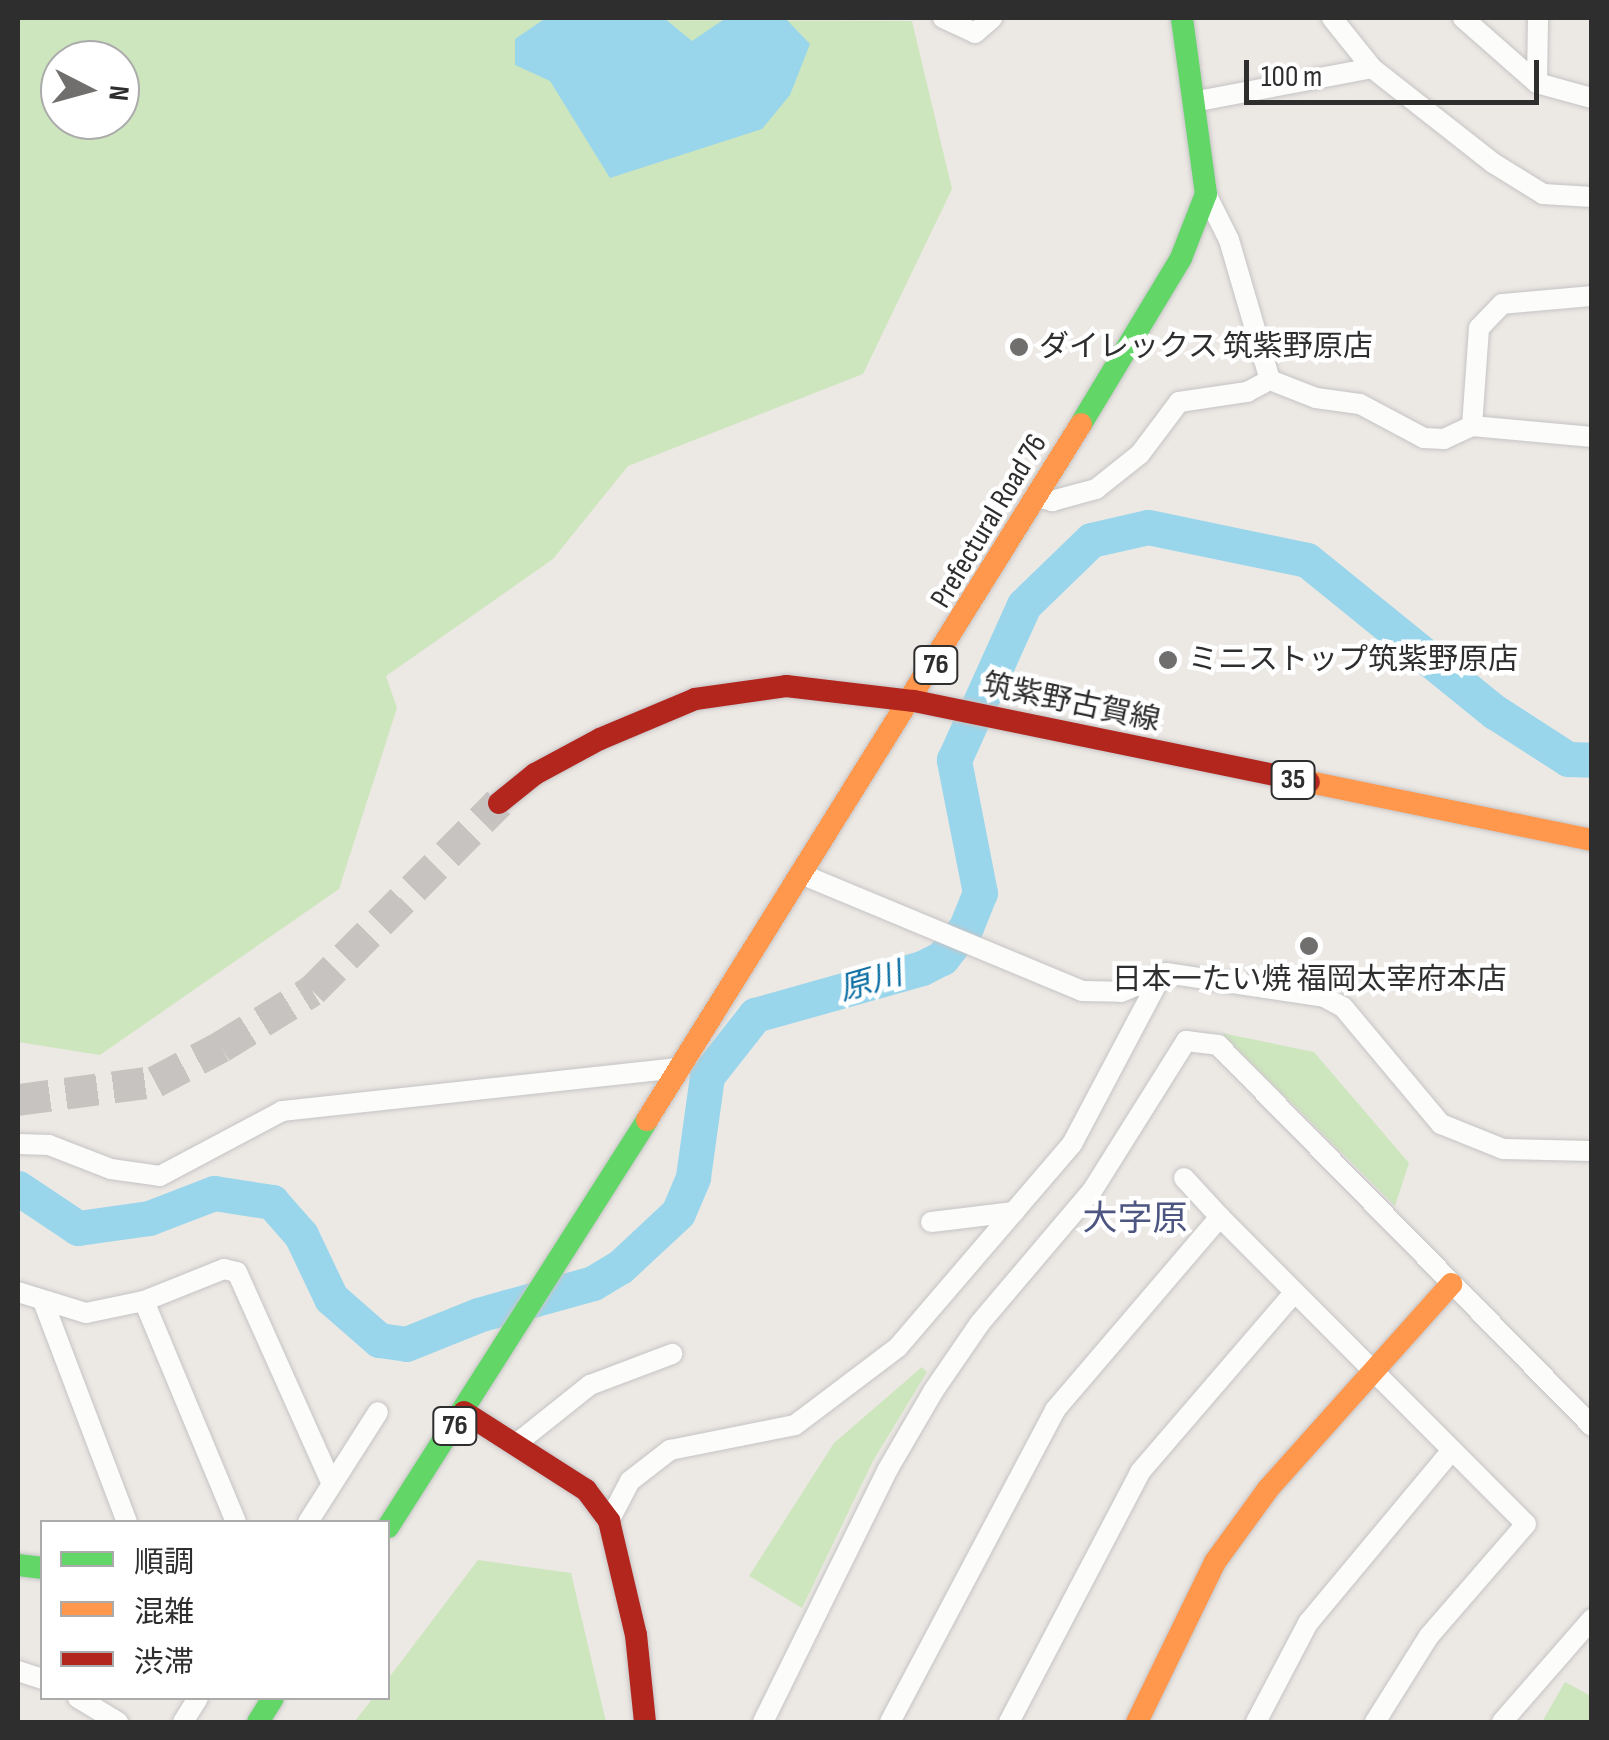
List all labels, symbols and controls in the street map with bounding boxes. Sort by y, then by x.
north arrow [40,40,140,140]
scale bar [1249,40,1544,102]
text: 100 m [1261,59,1322,95]
text: N [101,84,136,102]
place label: ダイレックス 筑紫野原店 [1039,329,1374,365]
marker: ダイレックス 筑紫野原店 [1008,336,1030,358]
street label: Prefectural Road 76 [923,428,1055,614]
road number: 76 [911,642,961,688]
place label: ミニストップ筑紫野原店 [1188,642,1518,678]
marker: ミニストップ筑紫野原店 [1157,649,1179,671]
street label: 筑紫野古賀線 [979,667,1163,739]
road number: 35 [1270,757,1316,803]
marker: 日本一たい焼 福岡太宰府本店 [1298,935,1320,957]
water label: 原川 [835,956,907,1010]
place label: 日本一たい焼 福岡太宰府本店 [1112,962,1506,998]
district label: 大字原 [1083,1199,1187,1241]
road number: 76 [430,1403,480,1449]
legend [40,1520,390,1700]
text: 順調 [134,1545,194,1581]
text: 混雑 [134,1595,194,1631]
text: 渋滞 [134,1645,194,1681]

